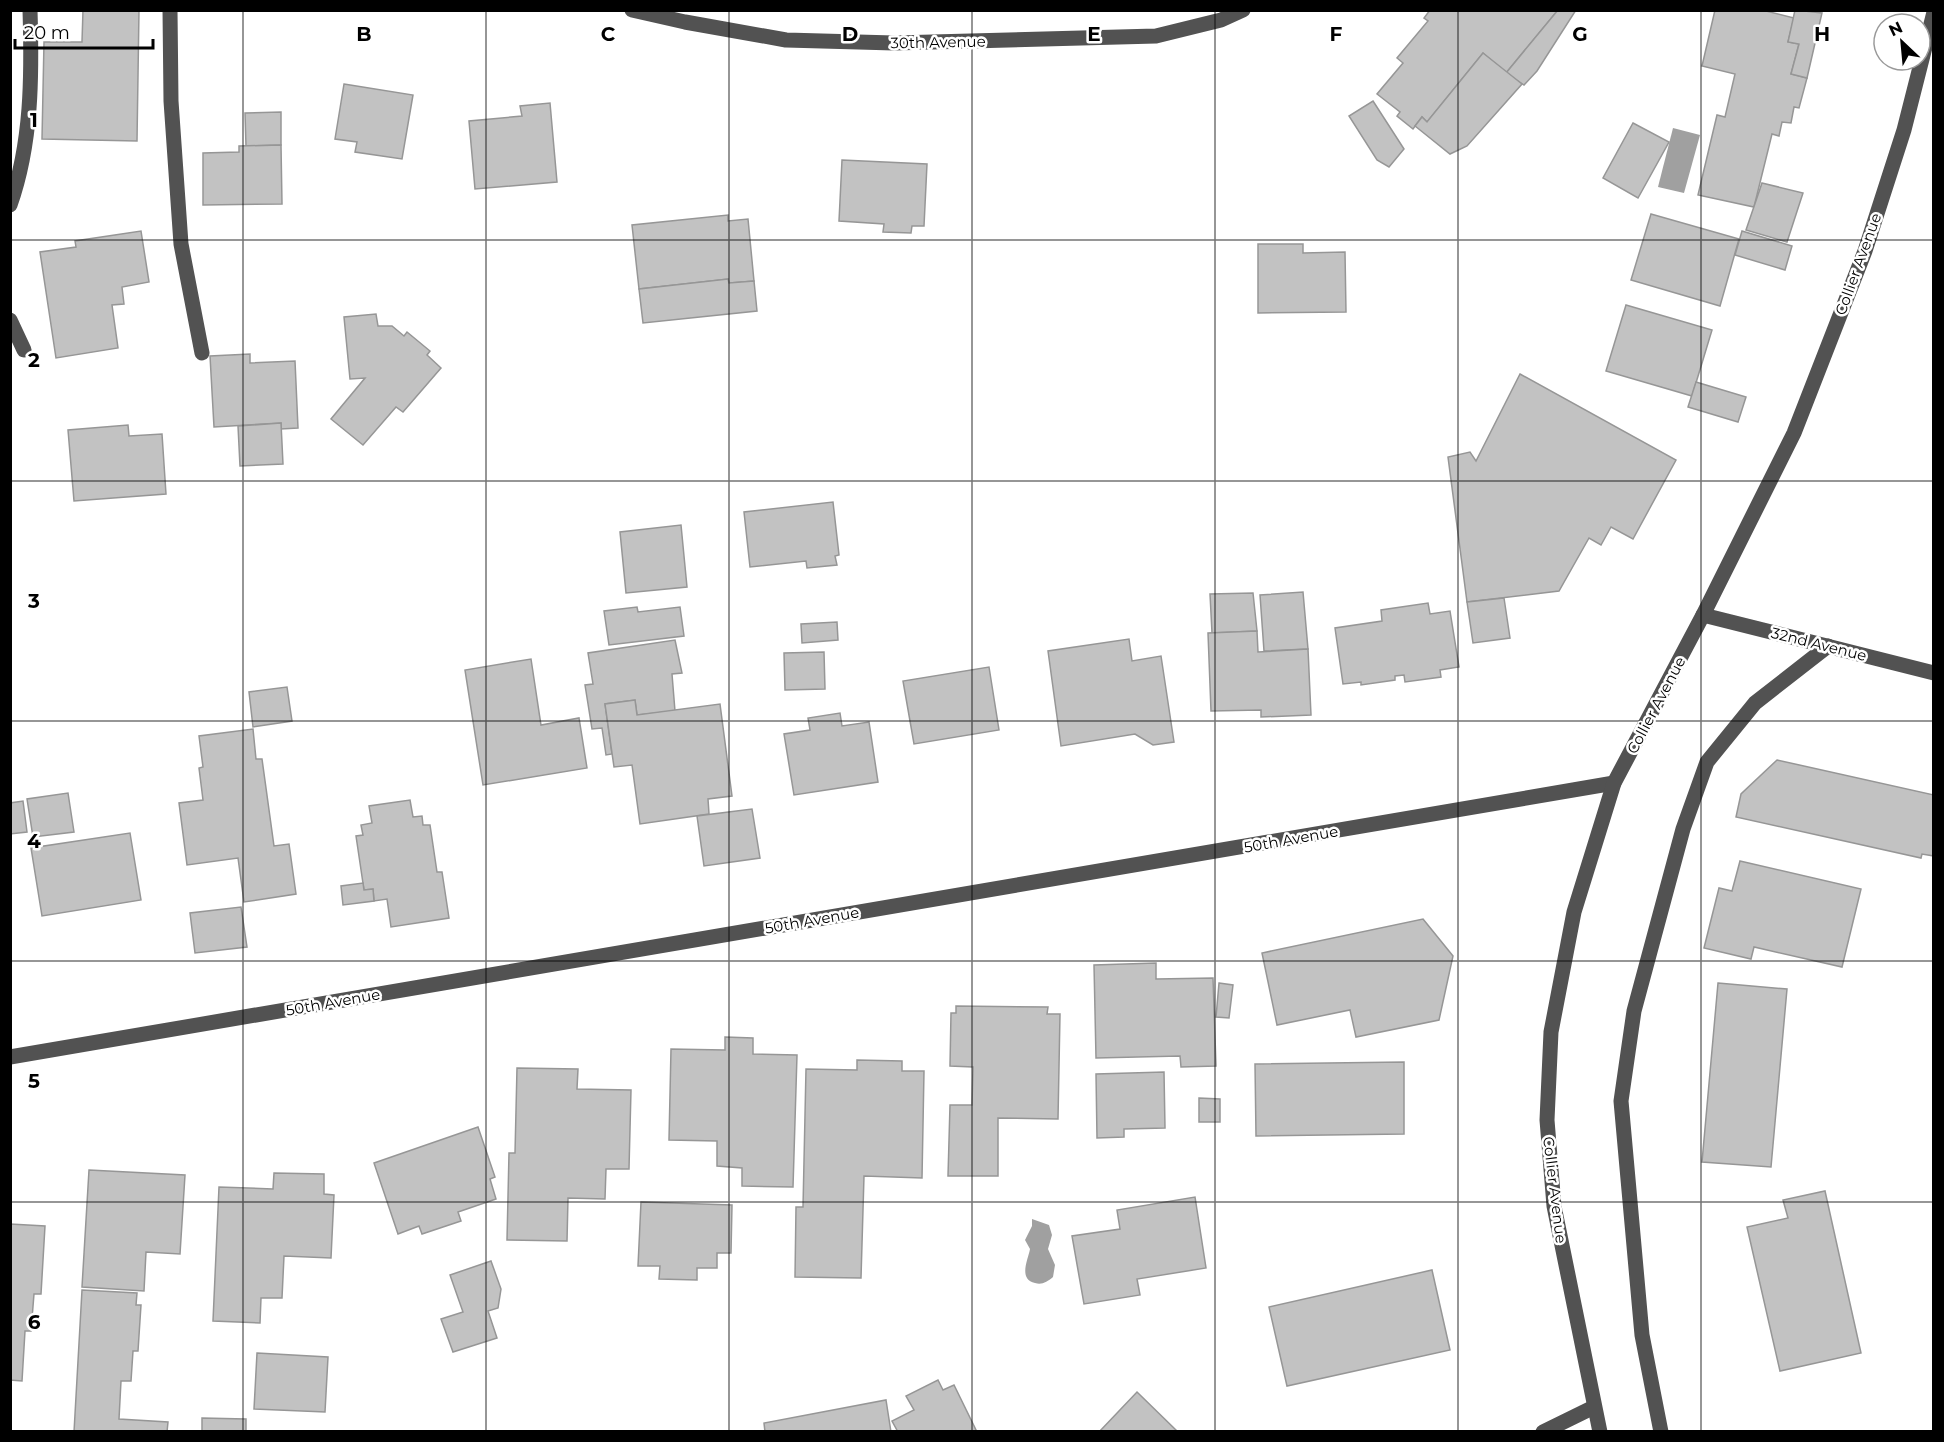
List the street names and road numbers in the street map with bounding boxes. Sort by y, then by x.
street label: 30th Avenue [890,32,986,52]
street label: Collier Avenue [1831,210,1885,318]
street label: 32nd Avenue [1769,623,1869,665]
street label: Collier Avenue [1622,653,1690,757]
street label: 50th Avenue [1242,821,1340,857]
street label: 50th Avenue [763,902,861,938]
street label: 50th Avenue [284,984,382,1020]
street label: Collier Avenue [1539,1136,1571,1244]

